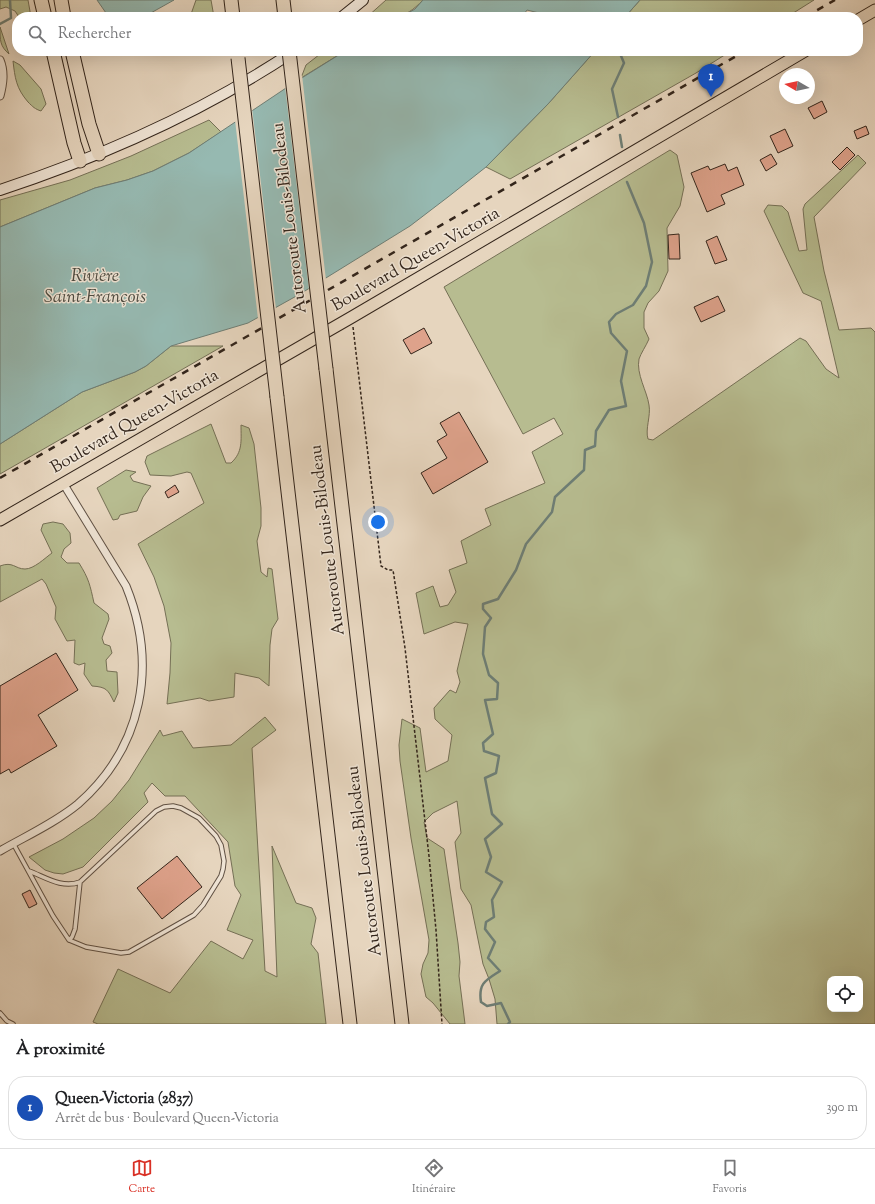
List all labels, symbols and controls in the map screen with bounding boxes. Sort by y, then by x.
search box [12,12,863,56]
icon: search [26,23,48,45]
text: Rechercher [58,24,131,45]
pin: 1 [698,64,724,97]
north arrow [779,68,815,104]
street label: Autoroute Louis-Bilodeau [266,121,314,315]
street label: Boulevard Queen-Victoria [327,202,505,318]
water label: Rivière Saint-François [44,264,146,311]
street label: Boulevard Queen-Victoria [46,364,224,480]
street label: Autoroute Louis-Bilodeau [304,443,352,637]
your location [368,512,388,532]
street label: Autoroute Louis-Bilodeau [341,764,389,958]
map controls [827,976,863,1012]
button: locate [827,976,863,1012]
text: À proximité [16,1038,105,1062]
text: Queen-Victoria (2837) [55,1089,193,1110]
text: 1 [28,1099,32,1117]
text: 390 m [826,1099,858,1117]
text: Arrêt de bus · Boulevard Queen-Victoria [55,1110,279,1128]
tab: Carte [128,1157,155,1197]
tab: Itinéraire [412,1157,456,1197]
tab: Favoris [713,1157,746,1197]

